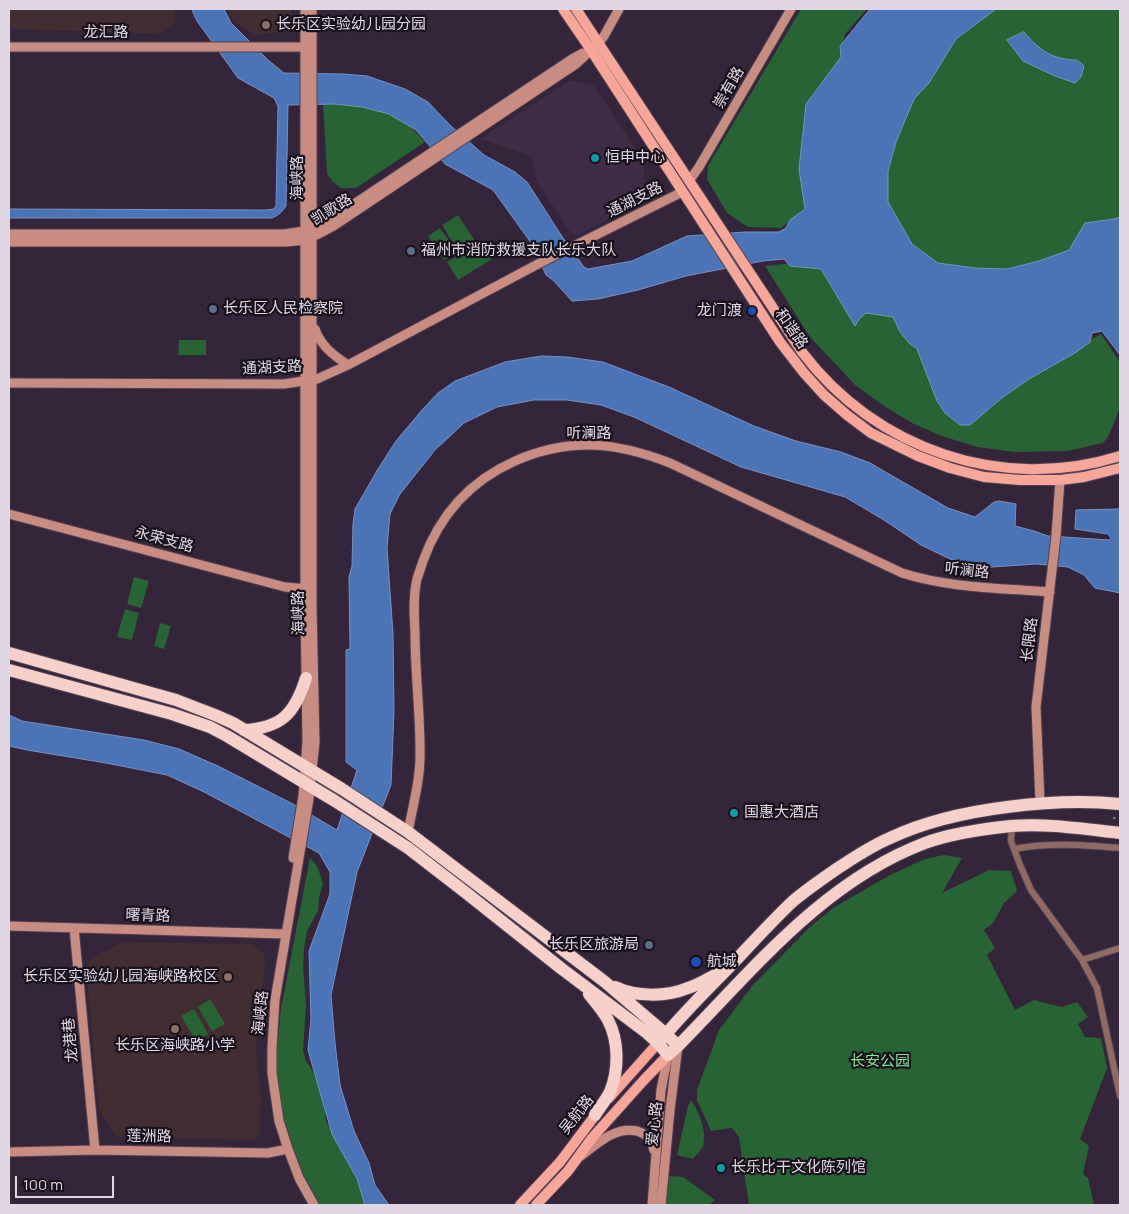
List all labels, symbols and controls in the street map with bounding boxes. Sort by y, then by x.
place label: 长乐区实验幼儿园分园 [276,16,426,34]
marker: 长乐区实验幼儿园分园 [260,19,272,31]
street label: 龙汇路 [84,24,128,42]
street label: 崇有路 [710,64,748,112]
place label: 恒申中心 [605,149,665,167]
marker: 恒申中心 [589,152,601,164]
street label: 海峡路 [289,156,307,200]
street label: 通湖支路 [604,178,666,222]
street label: 凯歌路 [308,190,356,230]
place label: 福州市消防救援支队长乐大队 [421,242,616,260]
marker: 福州市消防救援支队长乐大队 [405,245,417,257]
place label: 长乐区人民检察院 [223,300,343,318]
place label: 龙门渡 [697,302,742,320]
marker: 长乐区人民检察院 [207,303,219,315]
marker: 龙门渡 [746,305,758,317]
street label: 和谐路 [771,305,811,353]
street label: 通湖支路 [242,357,302,379]
street label: 听澜路 [567,425,611,443]
street label: 永荣支路 [133,524,195,556]
street label: 听澜路 [944,560,990,582]
street label: 海峡路 [290,590,308,636]
street label: 长限路 [1018,617,1042,663]
place label: 国惠大酒店 [744,804,819,822]
marker: 国惠大酒店 [728,807,740,819]
street label: 曙青路 [125,906,171,926]
place label: 长乐区旅游局 [549,936,639,954]
marker: 长乐区旅游局 [643,939,655,951]
place label: 航城 [707,953,737,971]
marker: 航城 [689,955,703,969]
place label: 长乐区实验幼儿园海峡路校区 [23,968,218,986]
marker: 长乐区实验幼儿园海峡路校区 [222,971,234,983]
street label: 海峡路 [250,990,272,1036]
street label: 龙港巷 [60,1017,82,1063]
marker: 长乐区海峡路小学 [169,1023,181,1035]
place label: 长乐区海峡路小学 [115,1037,235,1055]
park label: 长安公园 [850,1053,910,1071]
street label: 吴航路 [556,1092,598,1138]
street label: 爱心路 [644,1101,666,1147]
street label: 莲洲路 [126,1128,172,1146]
place label: 长乐比干文化陈列馆 [731,1159,866,1177]
marker: 长乐比干文化陈列馆 [715,1162,727,1174]
scale bar [18,1166,116,1198]
text: 100 m [23,1174,63,1195]

